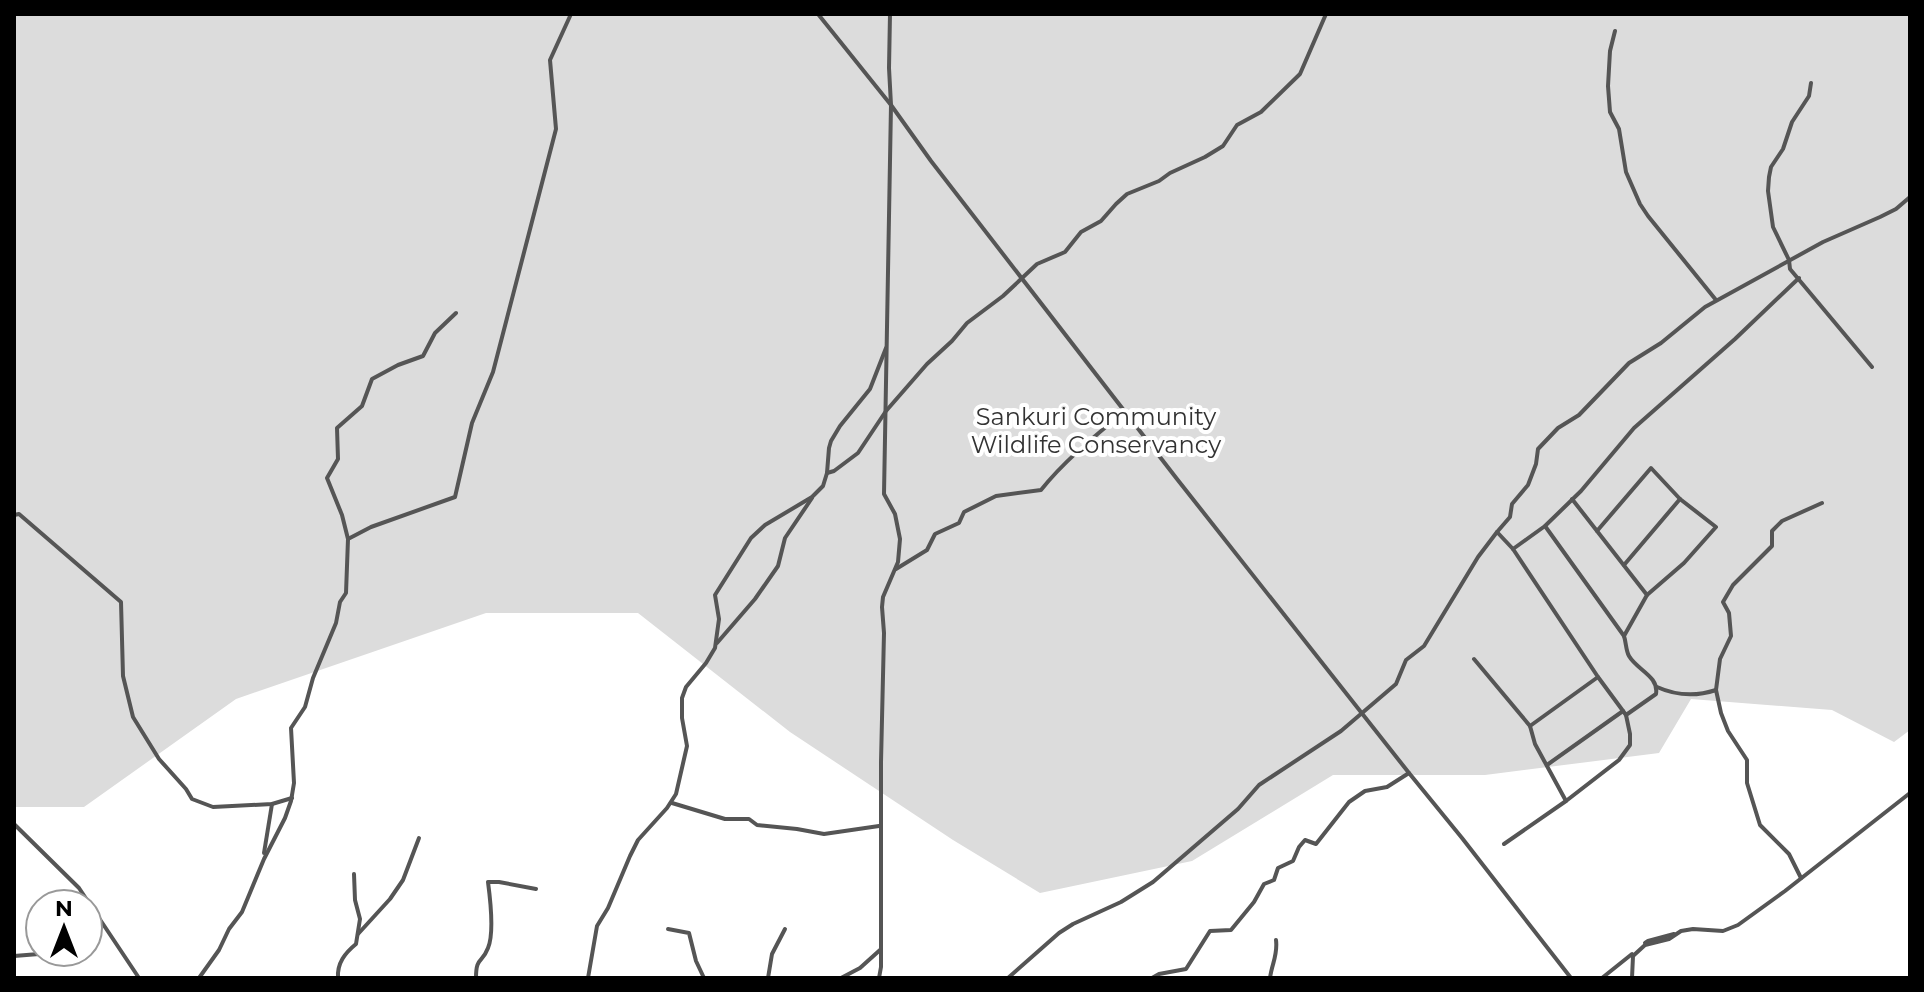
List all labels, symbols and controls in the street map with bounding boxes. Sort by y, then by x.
park label: Sankuri Community Wildlife Conservancy [971,402,1221,459]
north arrow [24,888,104,968]
text: N [55,895,73,922]

